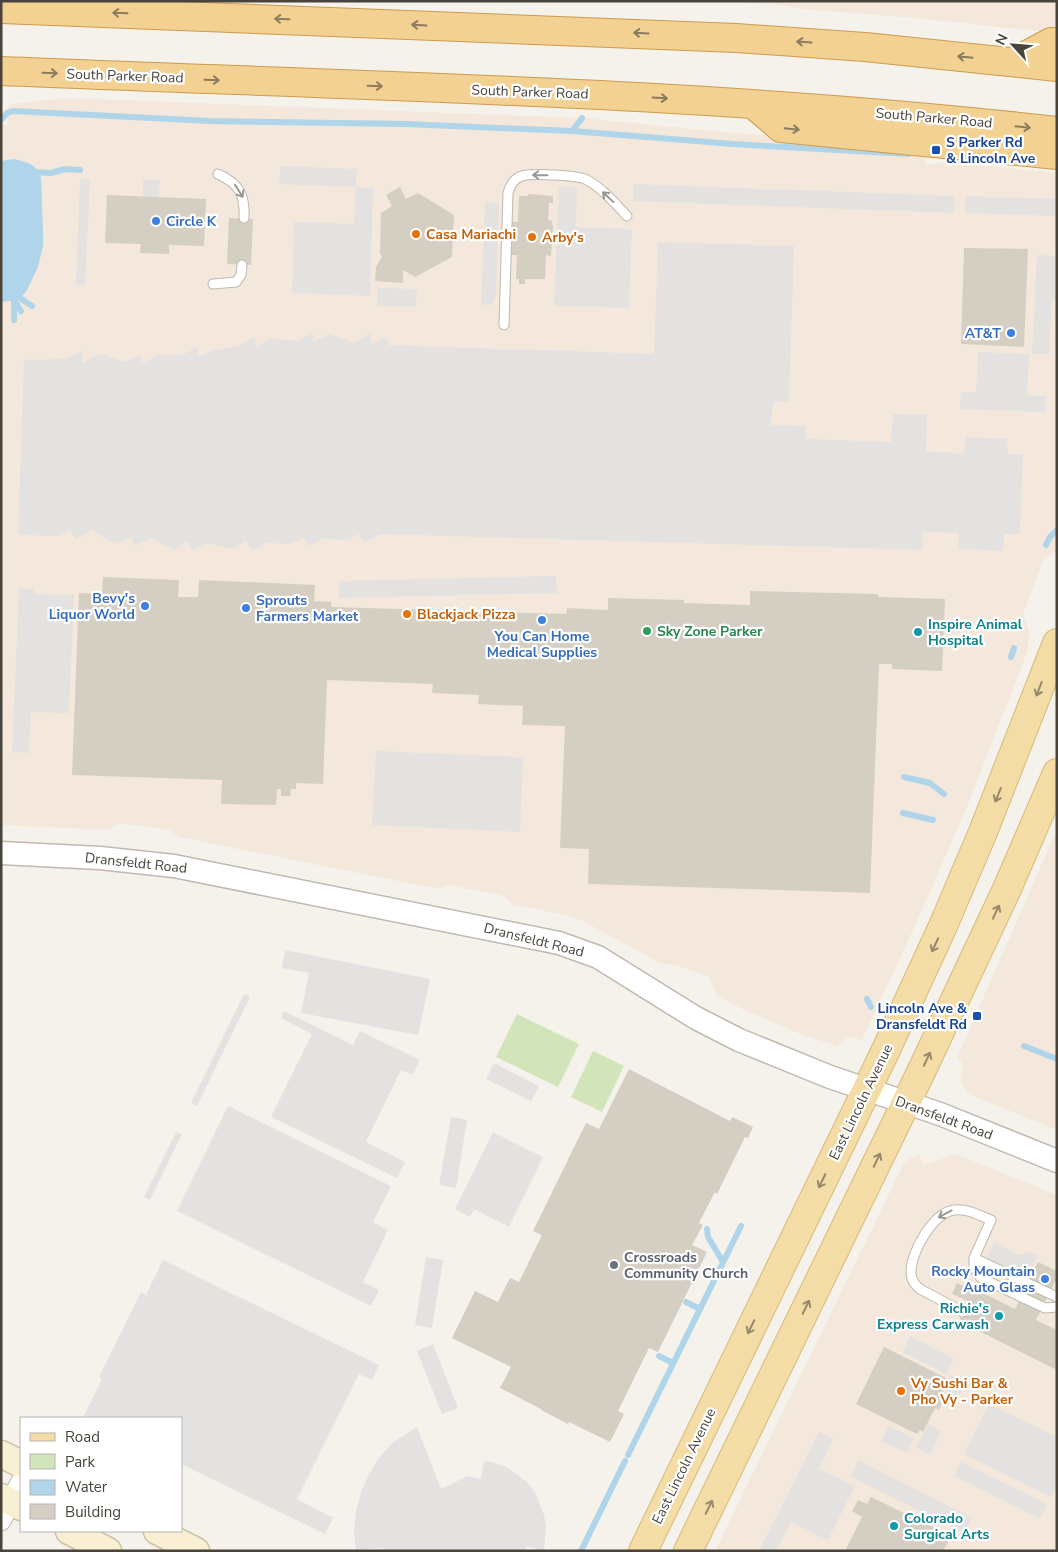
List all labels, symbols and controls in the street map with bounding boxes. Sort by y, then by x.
one-way arrow [112,8,128,18]
one-way arrow [275,14,291,24]
one-way arrow [412,20,428,29]
north arrow [988,20,1038,70]
one-way arrow [634,29,650,38]
text: N [991,31,1013,48]
one-way arrow [796,38,812,47]
one-way arrow [958,52,974,62]
street label: South Parker Road [66,64,184,88]
one-way arrow [42,69,58,78]
one-way arrow [204,75,220,85]
street label: South Parker Road [471,80,589,104]
one-way arrow [366,81,382,91]
one-way arrow [652,94,668,103]
street label: South Parker Road [875,103,993,133]
one-way arrow [1015,122,1031,132]
one-way arrow [784,124,800,134]
place label: S Parker Rd & Lincoln Ave [946,133,1036,168]
marker: S Parker Rd & Lincoln Ave [930,144,942,156]
one-way arrow [532,171,548,180]
one-way arrow [234,184,244,198]
one-way arrow [602,191,614,203]
place label: Circle K [166,212,217,231]
marker: Circle K [150,215,162,227]
place label: Casa Mariachi [426,225,516,244]
marker: Casa Mariachi [410,228,422,240]
place label: Arby's [542,228,584,247]
marker: Arby's [526,231,538,243]
place label: AT&T [965,324,1001,343]
marker: AT&T [1005,327,1017,339]
place label: Bevy's Liquor World [49,589,135,624]
place label: Sprouts Farmers Market [256,591,359,626]
marker: Bevy's Liquor World [139,600,151,612]
marker: Sprouts Farmers Market [240,602,252,614]
place label: Blackjack Pizza [417,605,516,624]
marker: Blackjack Pizza [401,608,413,620]
marker: You Can Home Medical Supplies [536,614,548,626]
place label: Inspire Animal Hospital [928,615,1023,650]
place label: Sky Zone Parker [657,622,763,641]
marker: Sky Zone Parker [641,625,653,637]
marker: Inspire Animal Hospital [912,626,924,638]
place label: You Can Home Medical Supplies [487,627,597,662]
one-way arrow [1034,681,1044,696]
one-way arrow [993,787,1002,802]
street label: Dransfeldt Road [84,848,188,878]
one-way arrow [992,905,1002,920]
street label: Dransfeldt Road [482,918,586,962]
one-way arrow [929,937,939,952]
place label: Lincoln Ave & Dransfeldt Rd [876,999,968,1034]
marker: Lincoln Ave & Dransfeldt Rd [971,1010,983,1022]
street label: East Lincoln Avenue [825,1041,897,1163]
one-way arrow [923,1052,933,1067]
street label: Dransfeldt Road [893,1092,995,1144]
one-way arrow [873,1153,883,1168]
one-way arrow [817,1173,826,1188]
one-way arrow [938,1209,953,1219]
place label: Crossroads Community Church [624,1248,748,1283]
marker: Crossroads Community Church [608,1259,620,1271]
place label: Rocky Mountain Auto Glass [931,1262,1035,1297]
marker: Rocky Mountain Auto Glass [1039,1273,1051,1285]
one-way arrow [802,1299,812,1314]
place label: Richie's Express Carwash [877,1299,989,1334]
marker: Richie's Express Carwash [993,1310,1005,1322]
one-way arrow [746,1320,756,1335]
place label: Vy Sushi Bar & Pho Vy - Parker [910,1374,1014,1409]
marker: Vy Sushi Bar & Pho Vy - Parker [895,1385,907,1397]
street label: East Lincoln Avenue [648,1405,720,1527]
legend [20,1417,182,1532]
text: Road [65,1427,100,1447]
text: Park [65,1452,95,1472]
text: Water [65,1477,108,1497]
one-way arrow [705,1500,714,1515]
text: Building [65,1502,121,1522]
place label: Colorado Surgical Arts [904,1509,989,1544]
marker: Colorado Surgical Arts [888,1520,900,1532]

